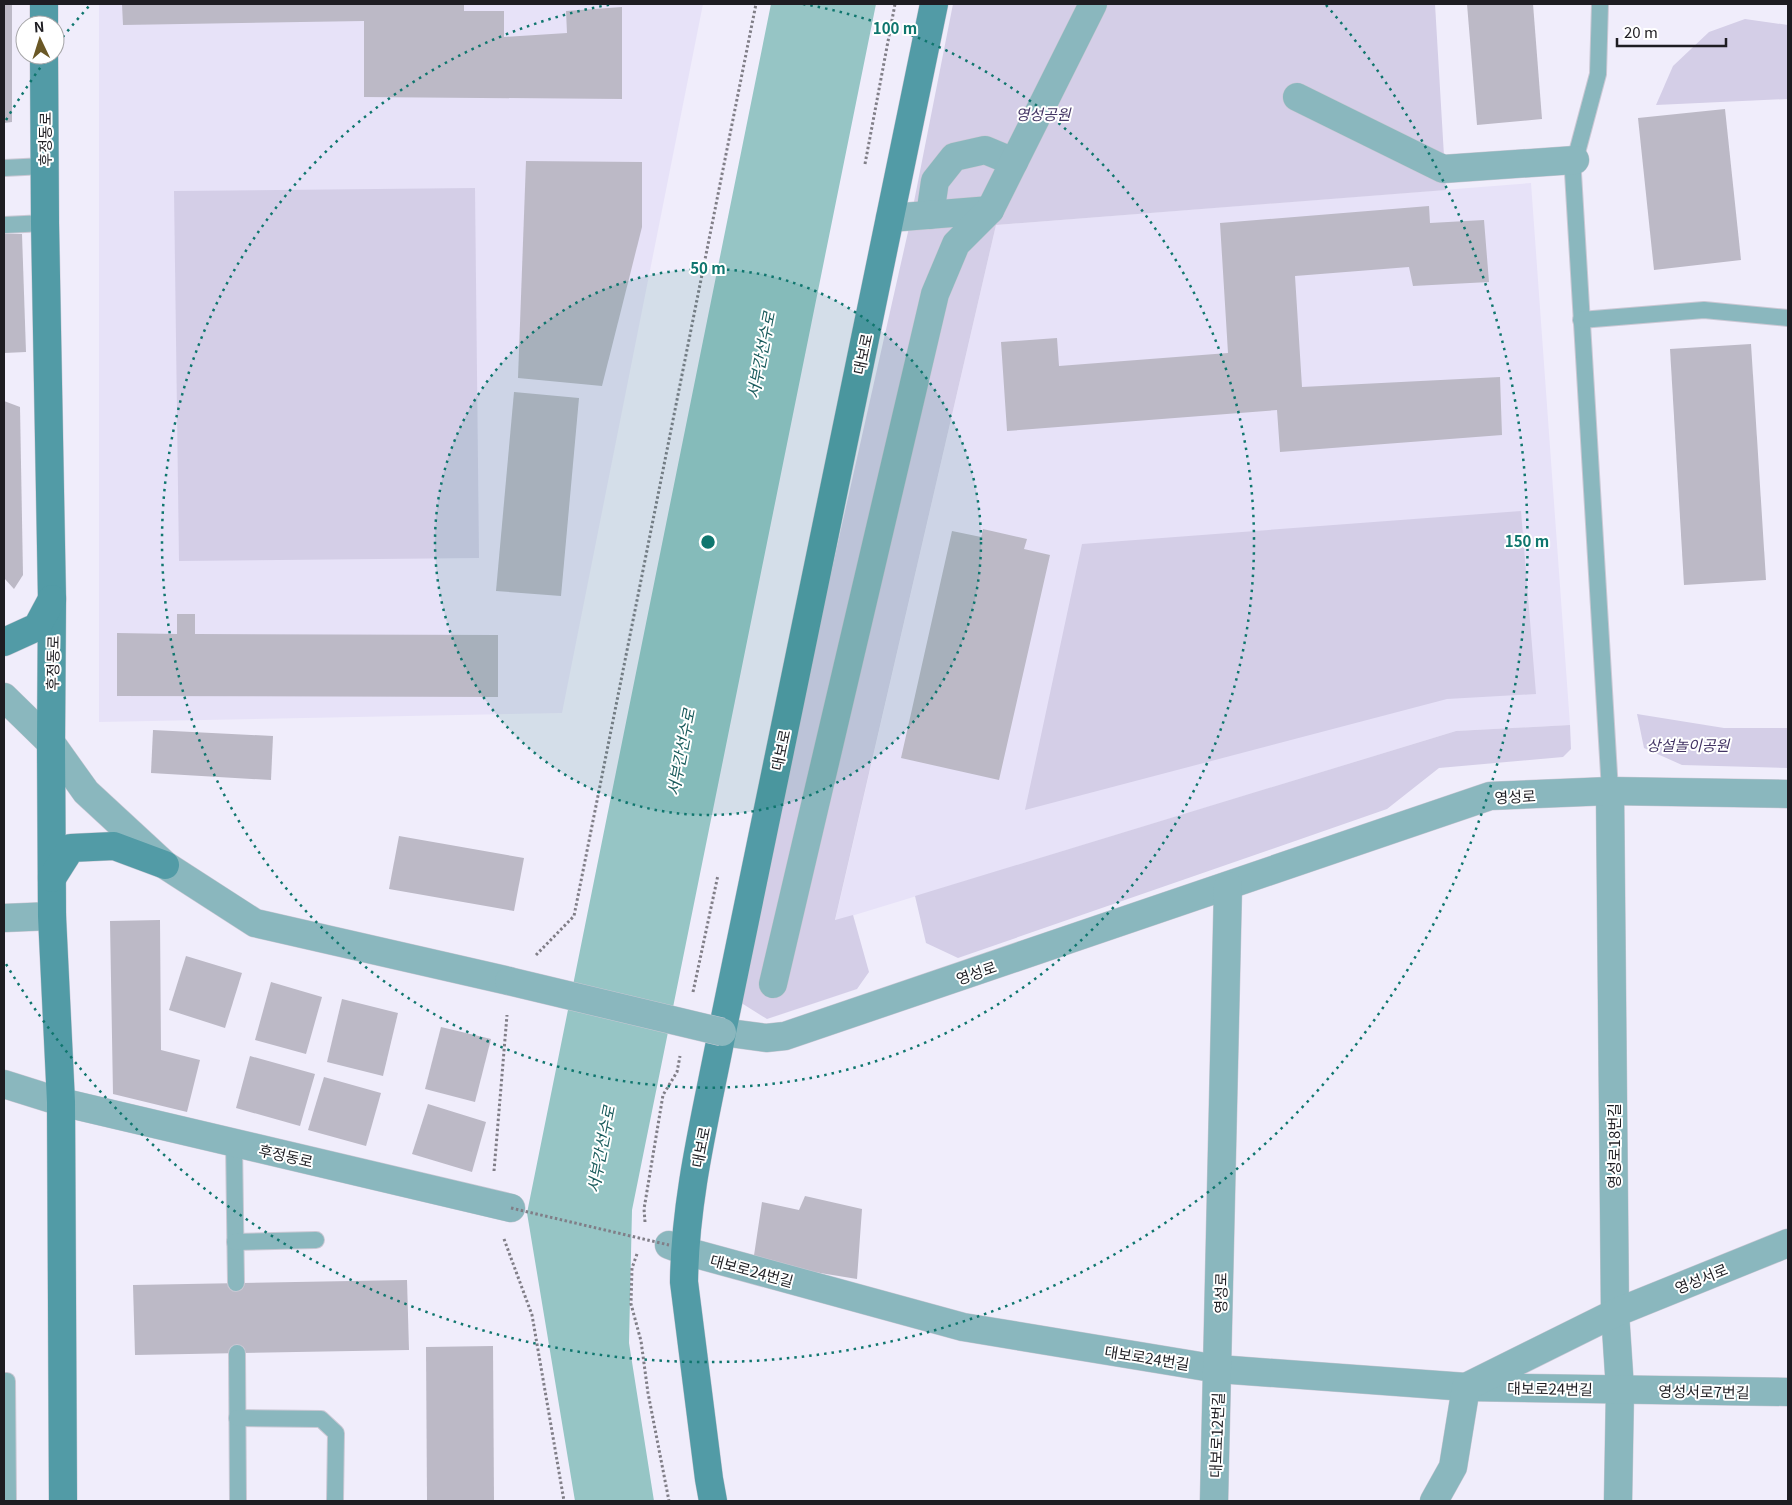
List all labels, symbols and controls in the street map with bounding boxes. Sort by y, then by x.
north arrow [15,15,65,65]
scale bar [1617,15,1726,47]
text: N [33,16,45,36]
text: 100 m [873,17,917,38]
text: 20 m [1624,21,1658,42]
park label: 영성공원 [1015,103,1072,124]
street label: 후정동로 [34,111,55,167]
text: 50 m [690,257,726,278]
water label: 서부간선수로 [740,308,780,401]
street label: 대보로 [847,332,877,376]
text: 150 m [1505,530,1549,551]
centre of rings [699,533,717,551]
street label: 후정동로 [41,635,63,691]
water label: 서부간선수로 [660,705,700,798]
street label: 대보로 [765,728,795,772]
park label: 상설놀이공원 [1647,734,1731,755]
street label: 영성로 [1494,784,1536,808]
street label: 영성로 [953,955,999,989]
water label: 서부간선수로 [580,1102,620,1195]
street label: 영성로18번길 [1603,1103,1624,1189]
street label: 대보로 [686,1125,714,1169]
street label: 후정동로 [257,1139,315,1171]
street label: 대보로24번길 [708,1249,796,1291]
street label: 영성서로 [1671,1258,1731,1298]
street label: 영성로 [1209,1272,1231,1314]
street label: 대보로24번길 [1103,1340,1191,1374]
street label: 대보로24번길 [1507,1377,1593,1399]
street label: 영성서로7번길 [1658,1380,1750,1402]
street label: 대보로12번길 [1204,1392,1228,1478]

